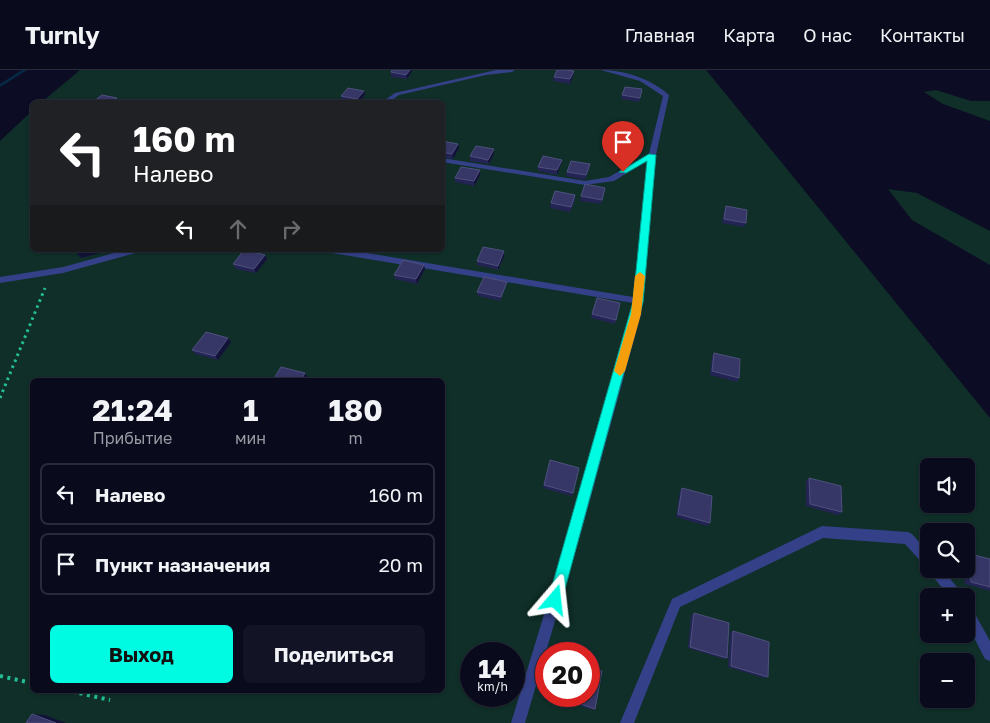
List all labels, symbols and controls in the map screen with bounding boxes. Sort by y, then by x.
text: Turnly [25,20,100,49]
text: Главная [625,24,695,46]
text: Карта [723,24,775,46]
text: О нас [803,24,852,46]
text: Контакты [880,24,965,46]
text: 160 m [133,118,235,160]
icon: left [50,120,115,185]
pin [602,121,644,172]
icon: arrive [609,128,637,156]
text: Налево [133,160,213,187]
icon: left [171,215,199,243]
icon: ahead [224,215,252,243]
icon: right [277,215,305,243]
text: 21:24 [92,392,173,428]
text: 1 [243,392,258,428]
text: 180 [328,392,383,428]
text: Прибытие [93,428,172,448]
text: мин [235,428,266,448]
text: m [348,428,363,448]
map controls [920,458,975,708]
button: sound [920,458,975,513]
icon: left [52,480,80,508]
text: Налево [95,483,165,506]
text: 160 m [369,483,423,506]
button: search [920,523,975,578]
icon: arrive [52,550,80,578]
text: Пункт назначения [95,553,270,576]
text: 20 m [379,553,423,576]
position arrow [528,573,580,625]
button: + [920,588,975,643]
button: Выход [50,625,233,683]
button: Поделиться [243,625,425,683]
speed limit sign: 20 [535,642,600,707]
text: 14 [478,653,507,684]
button: − [920,653,975,708]
text: km/h [477,679,508,694]

